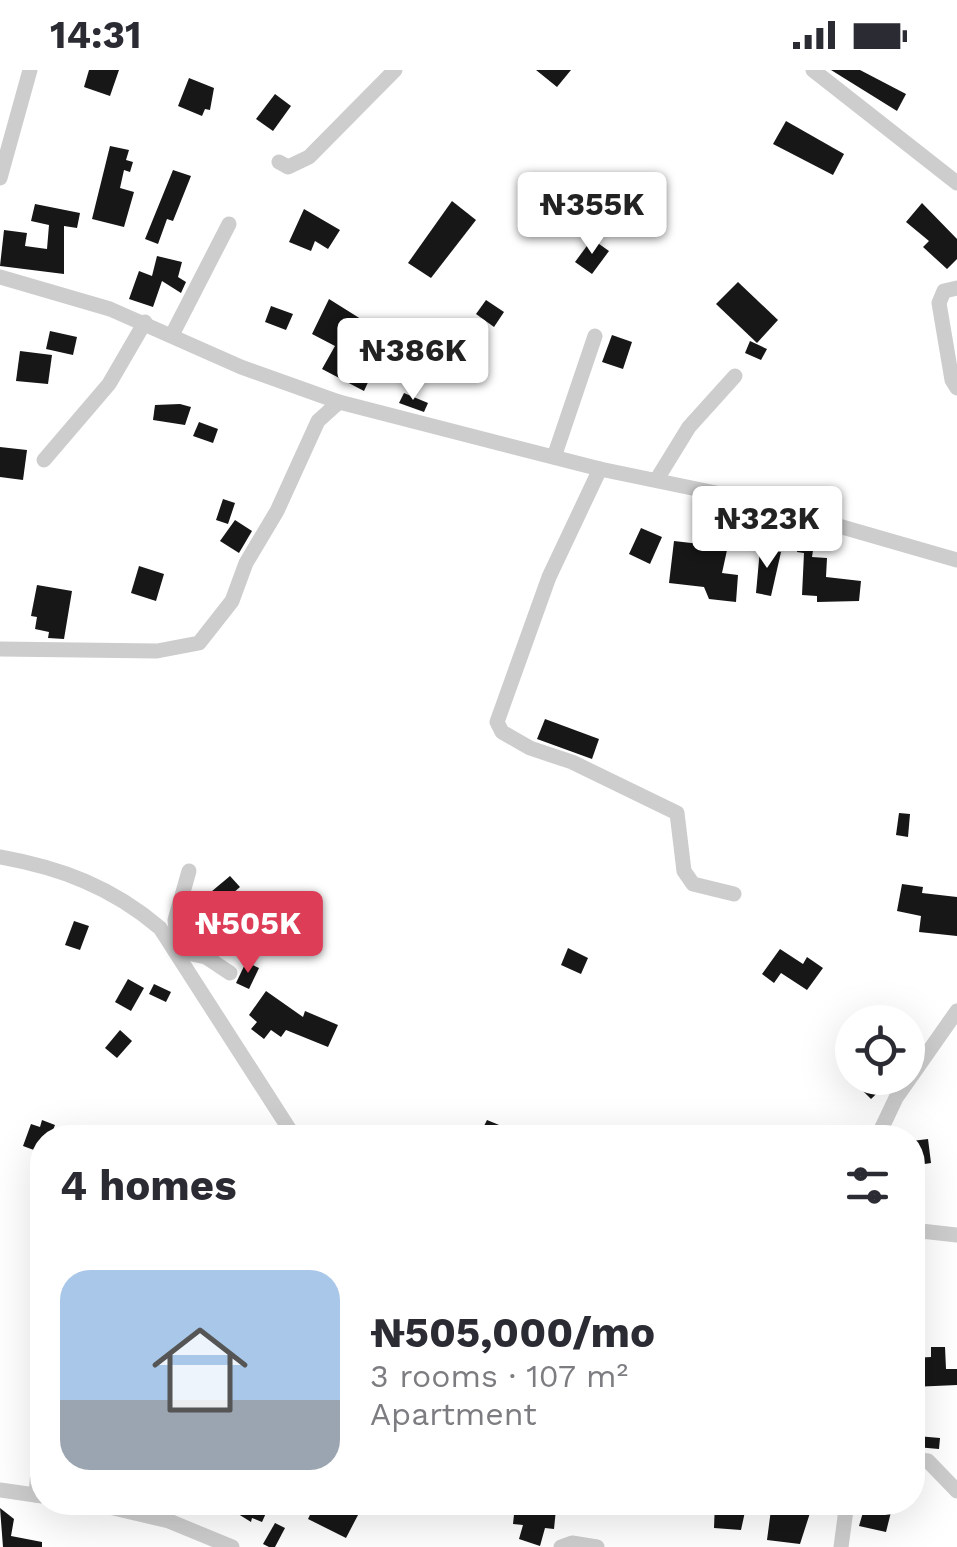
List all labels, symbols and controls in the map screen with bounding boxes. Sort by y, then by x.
text: 14:31 [50,13,141,57]
pin: ₦355K [522,172,662,257]
text: ₦355K [540,185,644,223]
pin: ₦386K [343,318,483,403]
text: ₦386K [359,331,467,369]
pin: ₦323K [697,486,837,571]
text: ₦323K [714,499,820,537]
pin: ₦505K [178,891,318,976]
text: ₦505K [195,904,301,942]
map controls [835,1005,925,1095]
button: locate [835,1005,925,1095]
icon: filters [840,1158,895,1213]
text: 4 homes [60,1161,237,1210]
text: ₦505,000/mo [370,1308,655,1357]
icon: home [140,1310,260,1430]
text: 3 rooms · 107 m² [370,1357,628,1395]
text: Apartment [370,1395,537,1433]

